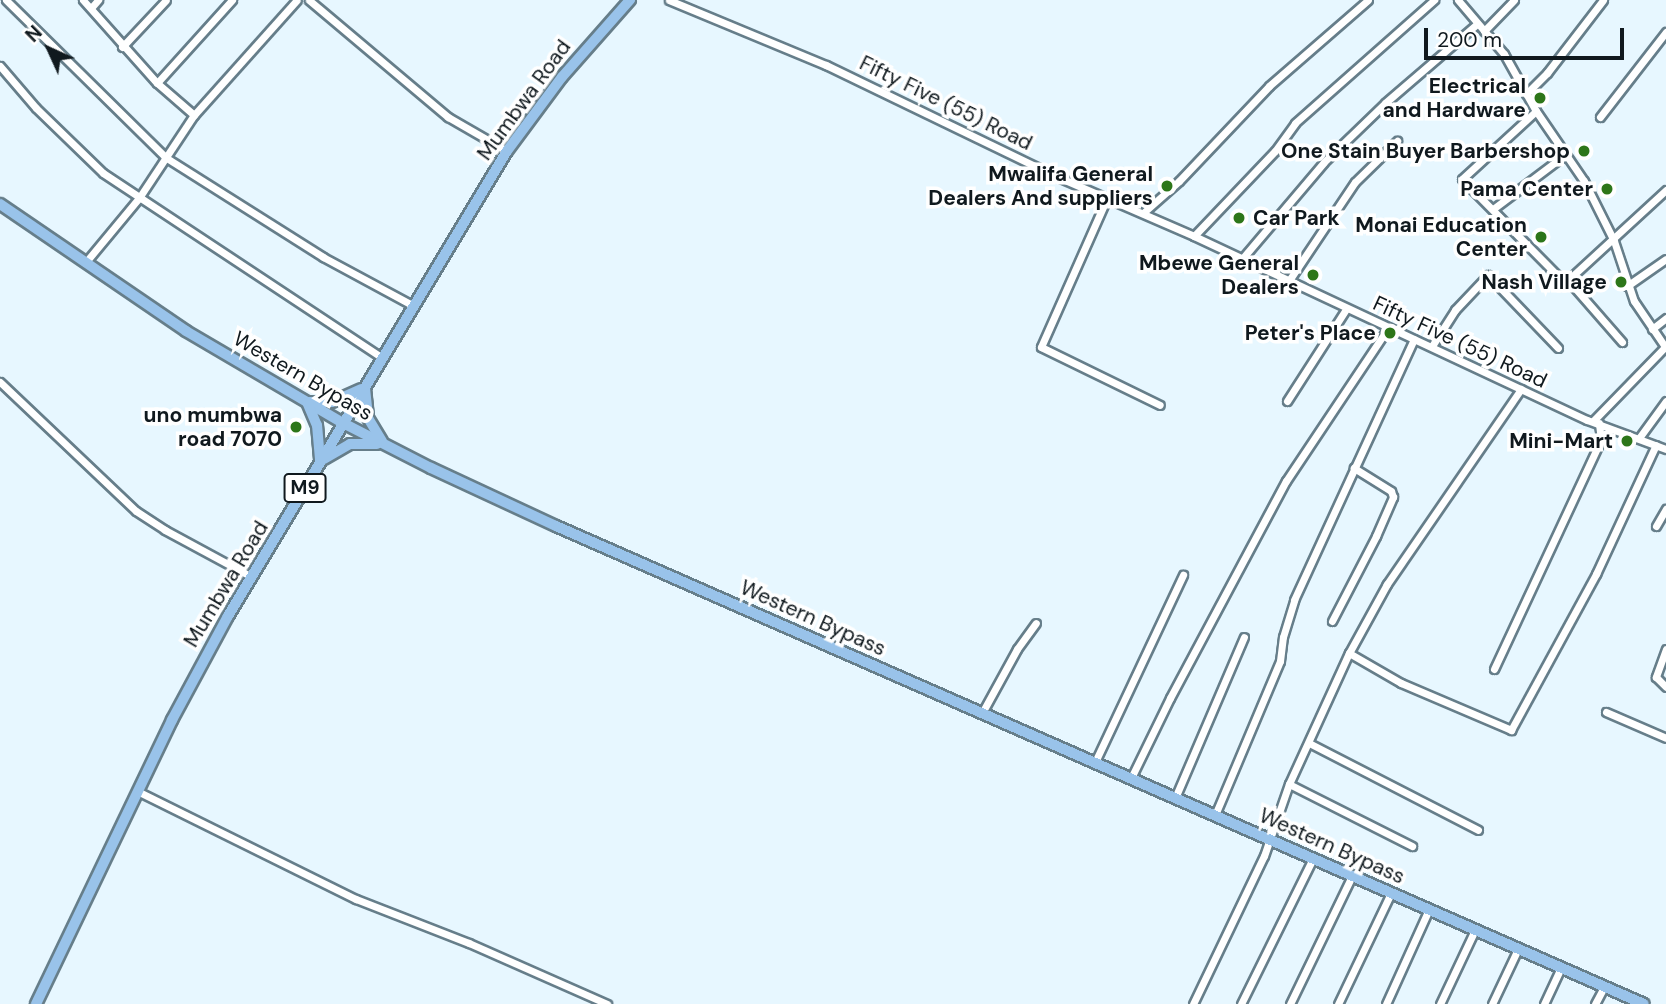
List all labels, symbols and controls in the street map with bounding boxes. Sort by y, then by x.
north arrow [14,14,84,84]
scale bar [1428,14,1628,58]
text: N [20,20,48,48]
text: 200 m [1437,26,1502,54]
street label: Mumbwa Road [472,35,576,165]
street label: Fifty Five (55) Road [856,50,1036,156]
place label: Electrical and Hardware [1383,73,1526,123]
marker: Electrical and Hardware [1532,90,1548,106]
place label: One Stain Buyer Barbershop [1281,138,1570,164]
marker: One Stain Buyer Barbershop [1576,143,1592,159]
place label: Mwalifa General Dealers And suppliers [928,161,1153,211]
place label: Pama Center [1460,176,1593,202]
marker: Mwalifa General Dealers And suppliers [1159,178,1175,194]
marker: Pama Center [1599,181,1615,197]
place label: Car Park [1253,205,1340,231]
marker: Car Park [1231,210,1247,226]
place label: Monai Education Center [1355,212,1527,262]
marker: Monai Education Center [1533,229,1549,245]
place label: Mbewe General Dealers [1139,250,1299,300]
marker: Mbewe General Dealers [1305,267,1321,283]
place label: Nash Village [1481,269,1607,295]
marker: Nash Village [1613,274,1629,290]
street label: Fifty Five (55) Road [1369,291,1551,393]
place label: Peter's Place [1245,320,1376,346]
marker: Peter's Place [1382,325,1398,341]
street label: Western Bypass [229,326,377,426]
place label: uno mumbwa road 7070 [144,402,282,452]
marker: uno mumbwa road 7070 [288,419,304,435]
place label: Mini-Mart [1509,428,1613,454]
marker: Mini-Mart [1619,433,1635,449]
road number: M9 [282,472,328,503]
street label: Mumbwa Road [178,516,274,652]
street label: Western Bypass [736,575,890,661]
street label: Western Bypass [1255,803,1409,889]

